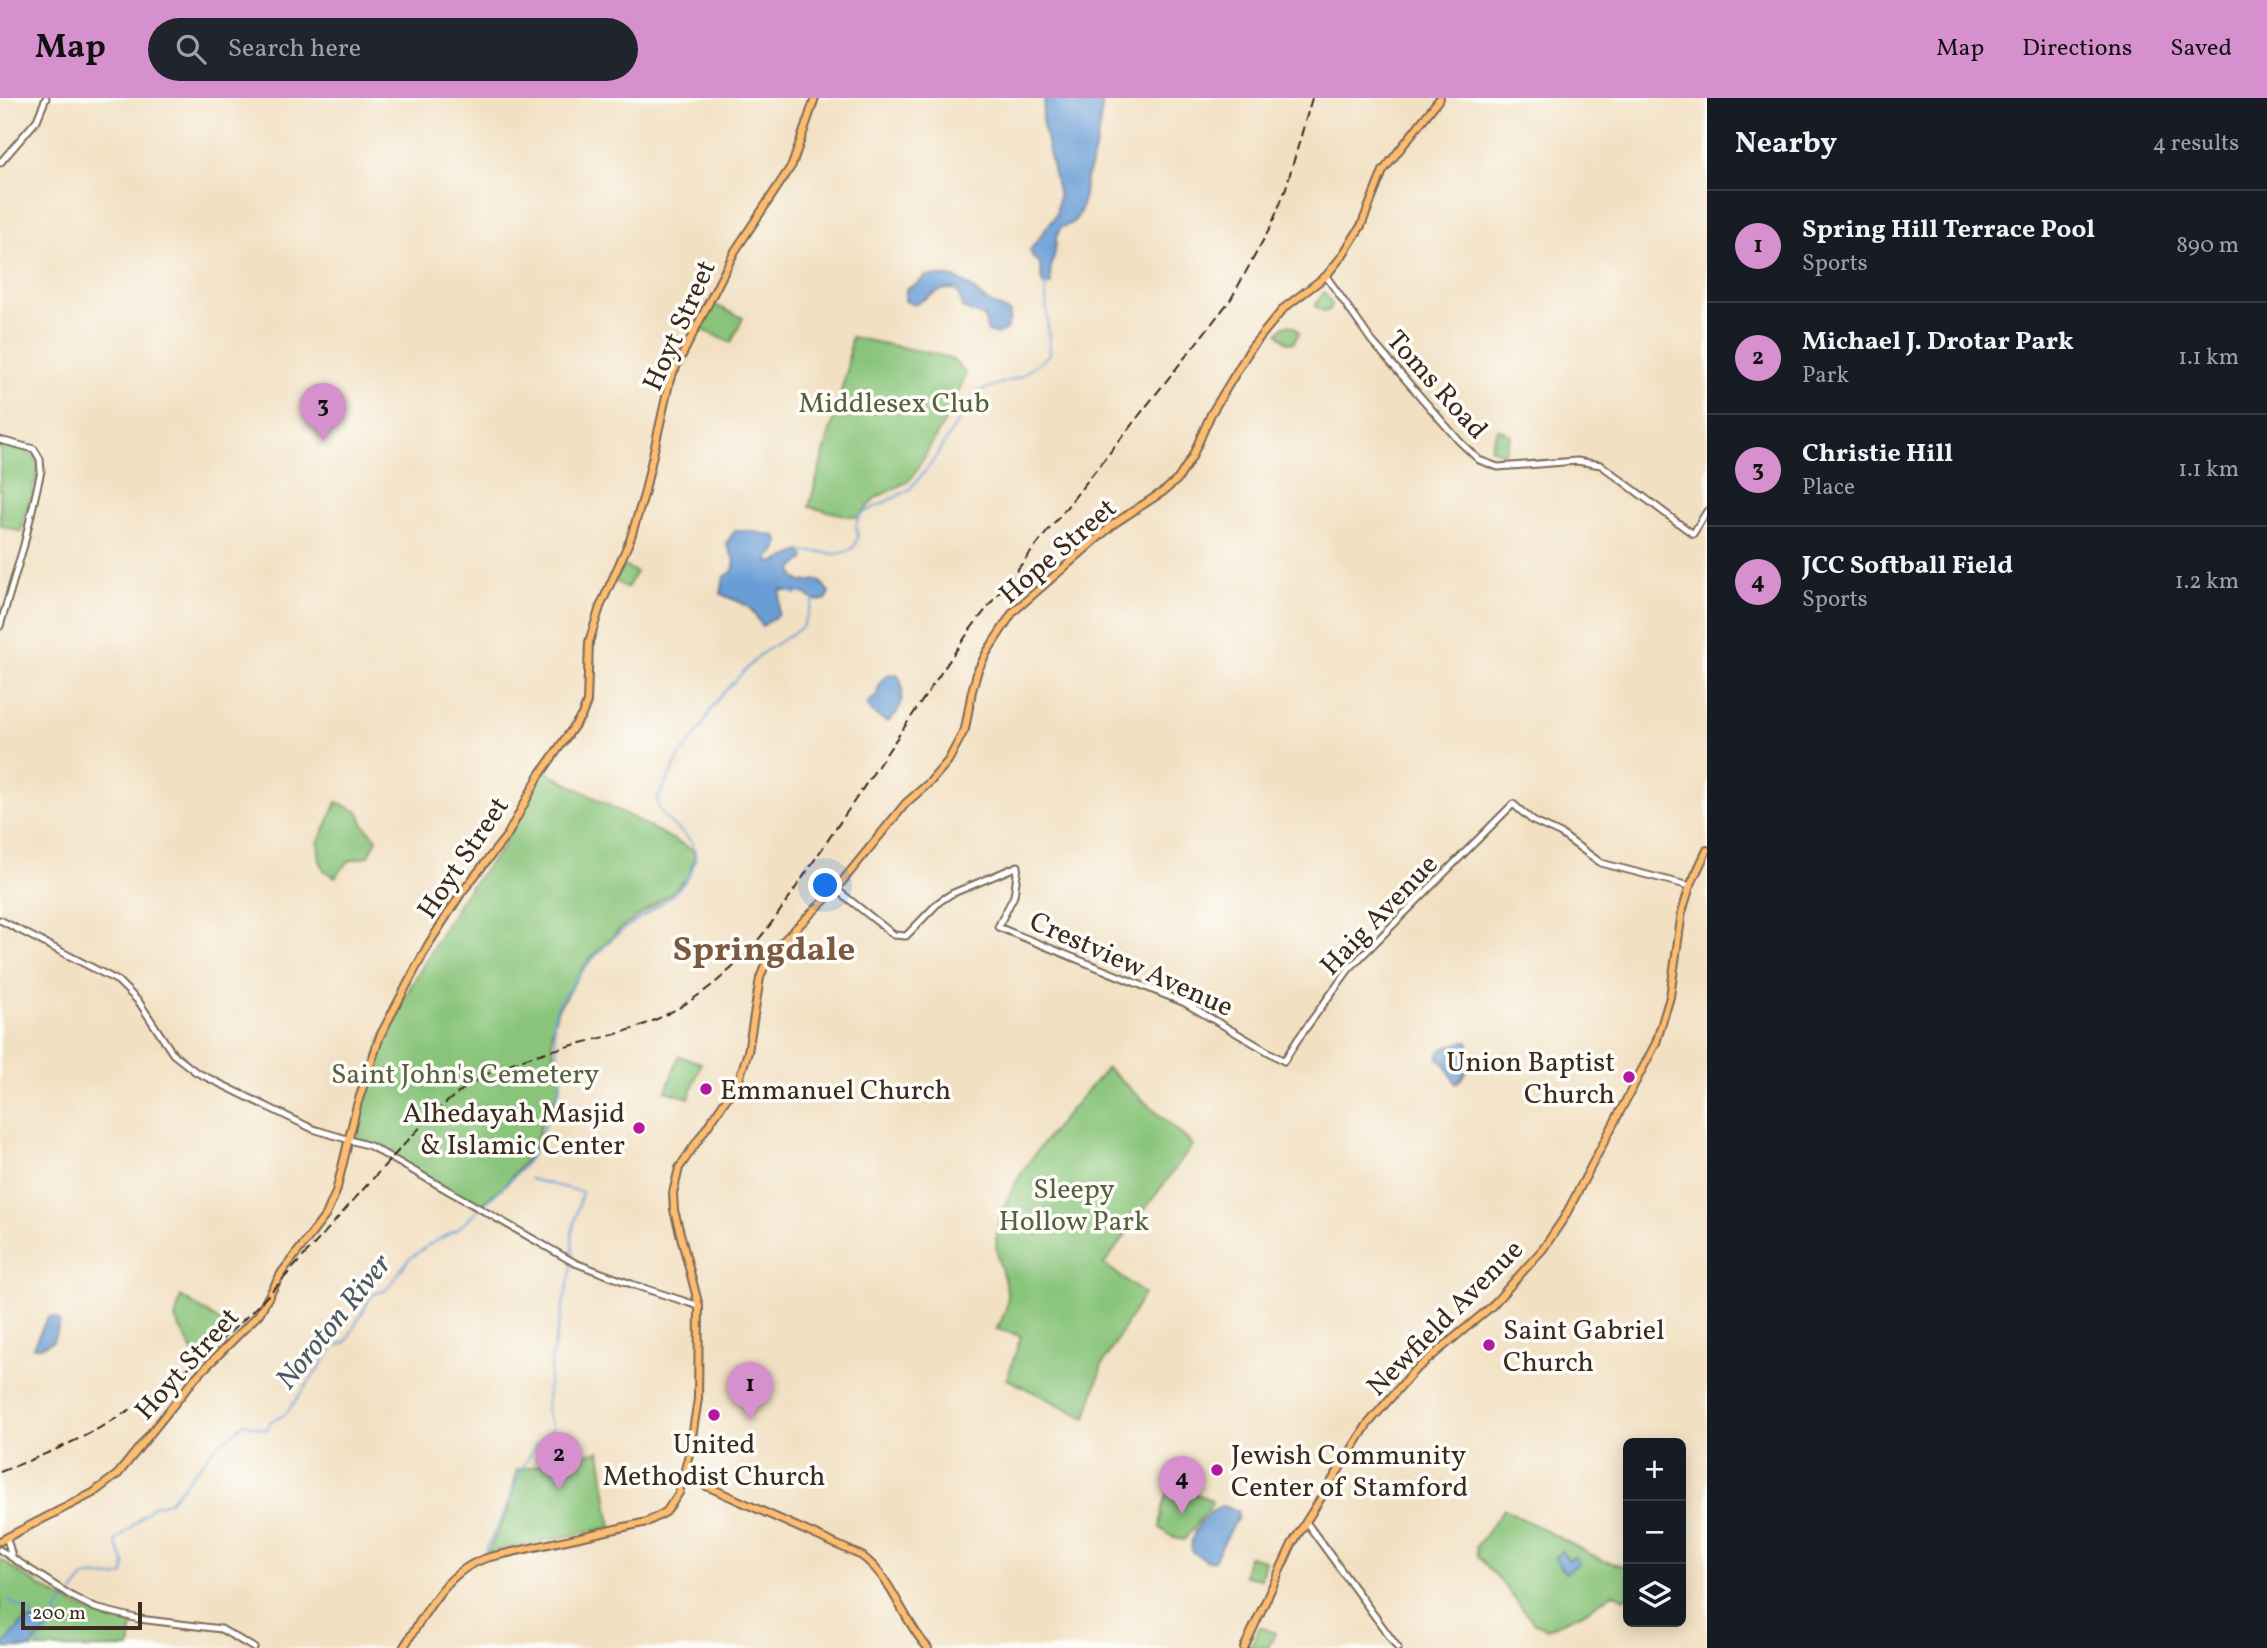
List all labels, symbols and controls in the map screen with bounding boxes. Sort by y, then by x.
search box [148,18,638,81]
text: Map [35,26,106,72]
icon: search [172,30,210,68]
text: Search here [228,31,361,67]
text: Map [1936,32,1984,66]
text: Directions [2022,32,2132,66]
text: Saved [2170,32,2232,66]
text: Nearby [1735,123,1837,165]
text: 4 results [2153,128,2239,160]
text: Spring Hill Terrace Pool [1802,212,2095,248]
text: 1 [1753,230,1763,262]
text: 890 m [2176,230,2239,262]
text: Sports [1802,248,1868,280]
street label: Hoyt Street [634,254,727,398]
street label: Toms Road [1377,322,1496,449]
text: Michael J. Drotar Park [1802,324,2074,360]
text: 2 [1752,342,1764,374]
text: 1.1 km [2178,342,2239,374]
text: Park [1802,360,1849,392]
pin: 3 [300,383,346,441]
park label: Middlesex Club [799,385,989,424]
text: Christie Hill [1802,436,1953,472]
text: 3 [1752,454,1764,486]
text: 1.1 km [2178,454,2239,486]
text: Place [1802,472,1855,504]
street label: Hope Street [991,490,1126,614]
text: JCC Softball Field [1802,548,2013,584]
text: 4 [1751,566,1765,598]
text: 1.2 km [2175,566,2239,598]
text: Sports [1802,584,1868,616]
street label: Hoyt Street [409,790,519,927]
street label: Haig Avenue [1312,846,1448,985]
your location [808,868,842,902]
street label: Crestview Avenue [1023,903,1239,1028]
district label: Springdale [673,927,855,975]
place label: Union Baptist Church [1446,1044,1615,1115]
park label: Saint John's Cemetery [331,1056,599,1095]
marker: Union Baptist Church [1621,1069,1637,1085]
place label: Emmanuel Church [720,1072,951,1111]
marker: Emmanuel Church [698,1081,714,1097]
place label: Alhedayah Masjid & Islamic Center [403,1095,625,1166]
marker: Alhedayah Masjid & Islamic Center [631,1120,647,1136]
park label: Sleepy Hollow Park [999,1171,1149,1242]
street label: Newfield Avenue [1359,1232,1533,1406]
water label: Noroton River [267,1245,403,1399]
street label: Hoyt Street [127,1300,249,1430]
place label: Saint Gabriel Church [1503,1312,1665,1383]
marker: Saint Gabriel Church [1481,1337,1497,1353]
pin: 1 [727,1362,773,1420]
marker: United Methodist Church [706,1407,722,1423]
place label: United Methodist Church [603,1426,825,1497]
pin: 2 [536,1432,582,1490]
place label: Jewish Community Center of Stamford [1231,1437,1468,1508]
map controls [1623,1438,1686,1627]
button: + [1623,1438,1686,1501]
pin: 4 [1159,1456,1205,1514]
marker: Jewish Community Center of Stamford [1209,1462,1225,1478]
button: − [1623,1501,1686,1564]
button: layers [1623,1564,1686,1627]
scale bar [21,1599,142,1631]
text: 200 m [32,1601,86,1627]

